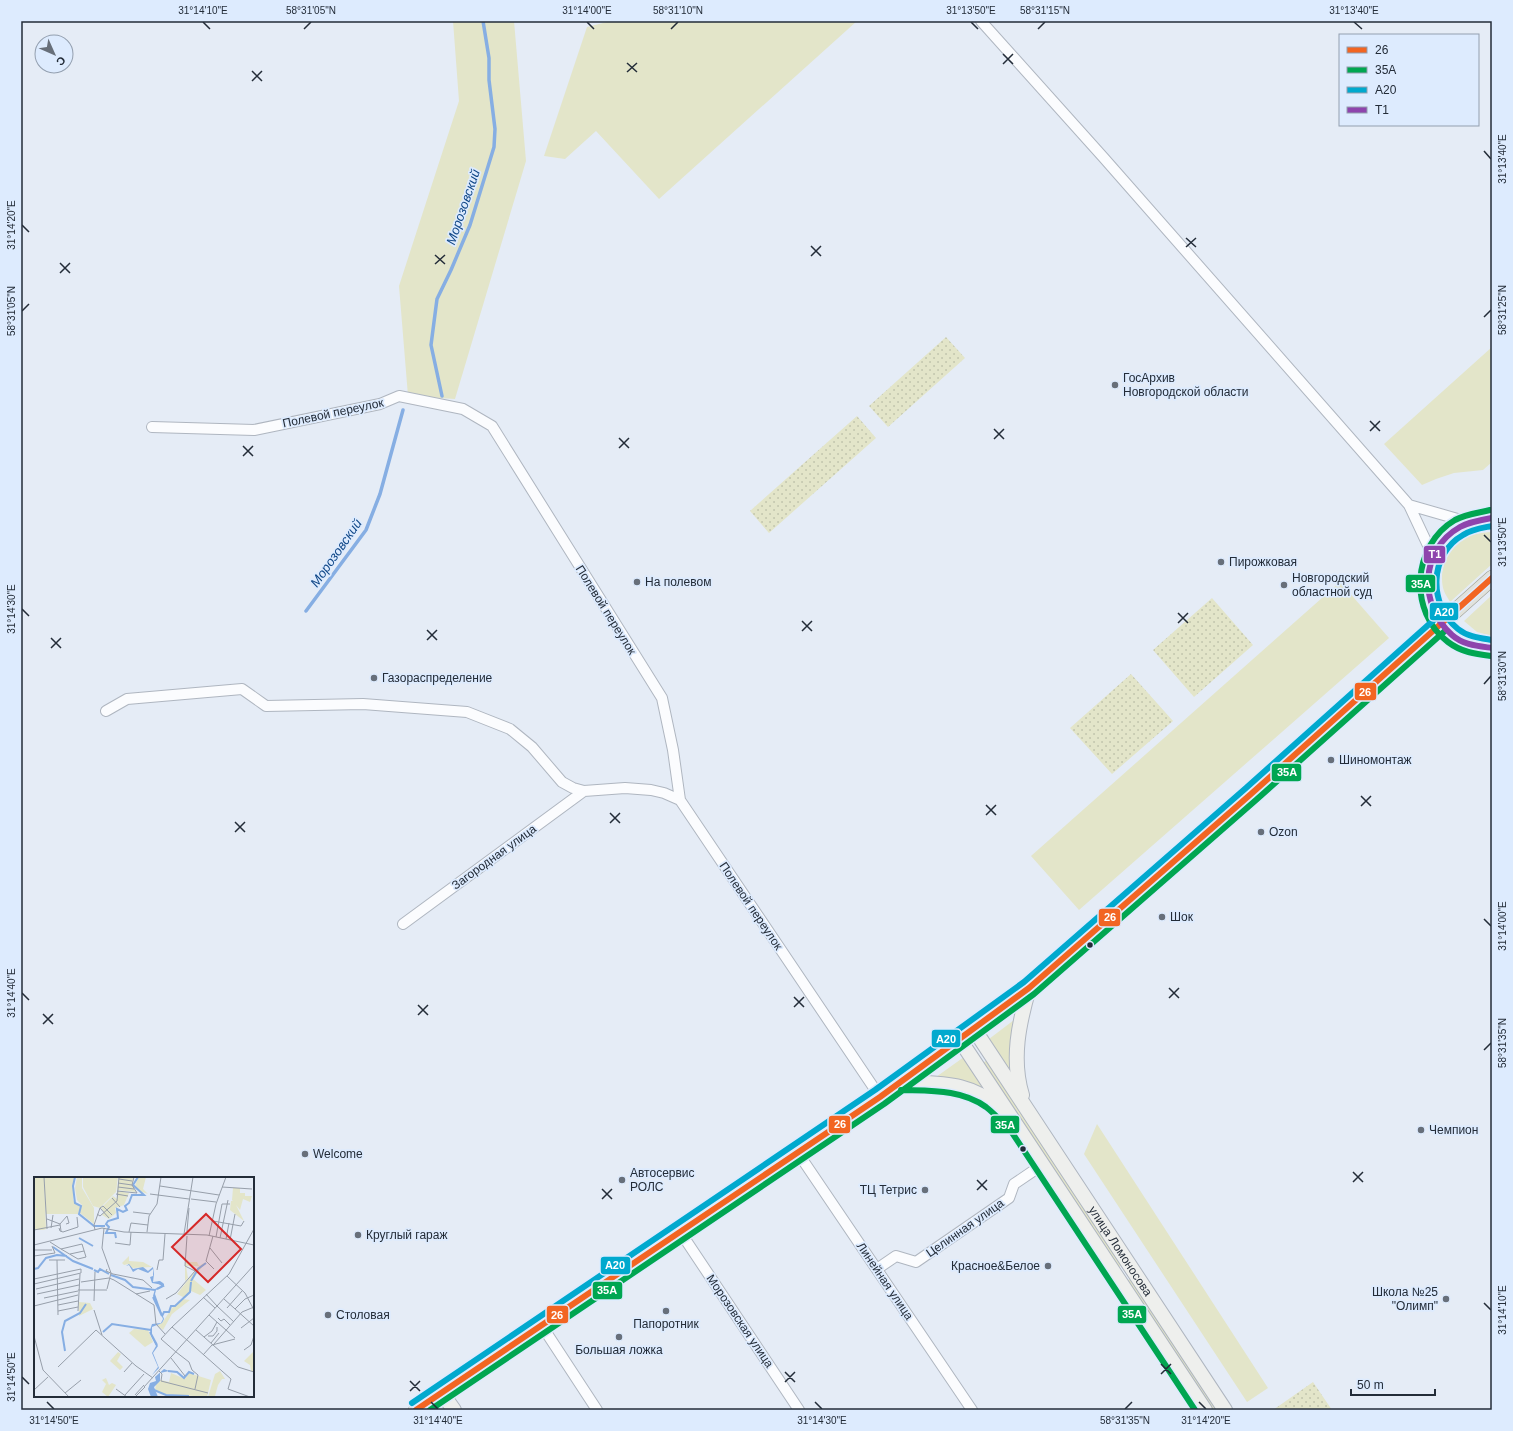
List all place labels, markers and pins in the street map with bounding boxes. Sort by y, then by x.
place label: ГосАрхив Новгородской области [1123,371,1249,399]
marker: ГосАрхив Новгородской области [1110,380,1120,390]
place label: Пирожковая [1229,555,1297,569]
marker: Пирожковая [1216,557,1226,567]
place label: Новгородский областной суд [1292,571,1372,599]
place label: На полевом [645,575,711,589]
marker: На полевом [632,577,642,587]
marker: Новгородский областной суд [1279,580,1289,590]
place label: Газораспределение [382,671,493,685]
marker: Газораспределение [369,673,379,683]
place label: Шиномонтаж [1339,753,1412,767]
marker: Шиномонтаж [1326,755,1336,765]
place label: Ozon [1269,825,1298,839]
marker: Ozon [1256,827,1266,837]
place label: Шок [1170,910,1194,924]
marker: Шок [1157,912,1167,922]
unlabelled marker [1085,940,1095,950]
place label: Чемпион [1429,1123,1478,1137]
marker: Чемпион [1416,1125,1426,1135]
unlabelled marker [1018,1144,1028,1154]
place label: Welcome [313,1147,363,1161]
marker: Welcome [300,1149,310,1159]
place label: Автосервис РОЛС [630,1166,695,1194]
marker: Автосервис РОЛС [617,1175,627,1185]
place label: ТЦ Тетрис [860,1183,917,1197]
marker: ТЦ Тетрис [920,1185,930,1195]
place label: Круглый гараж [366,1228,447,1242]
marker: Круглый гараж [353,1230,363,1240]
place label: Красное&Белое [951,1259,1040,1273]
marker: Красное&Белое [1043,1261,1053,1271]
place label: Школа №25 "Олимп" [1372,1285,1438,1313]
marker: Школа №25 "Олимп" [1441,1294,1451,1304]
marker: Папоротник [661,1306,671,1316]
place label: Столовая [336,1308,390,1322]
marker: Столовая [323,1310,333,1320]
place label: Папоротник [633,1317,700,1331]
marker: Большая ложка [614,1332,624,1342]
place label: Большая ложка [575,1343,663,1357]

